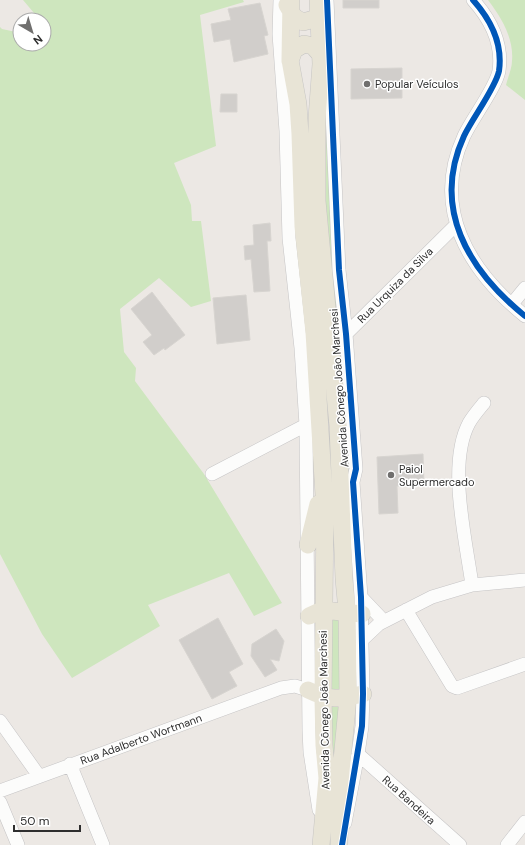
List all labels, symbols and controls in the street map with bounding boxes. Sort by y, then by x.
north arrow [12,12,52,52]
text: N [31,32,46,48]
place label: Popular Veículos [375,77,459,91]
marker: Popular Veículos [362,79,372,89]
street label: Rua Urquiza da Silva [354,244,436,326]
street label: Avenida Cônego João Marchesi [326,308,352,468]
place label: Paiol Supermercado [399,462,475,489]
marker: Paiol Supermercado [386,470,396,480]
street label: Avenida Cônego João Marchesi [316,630,332,790]
street label: Rua Adalberto Wortmann [78,710,204,768]
street label: Rua Bandeira [380,773,438,827]
scale bar [14,807,80,833]
text: 50 m [20,813,49,829]

